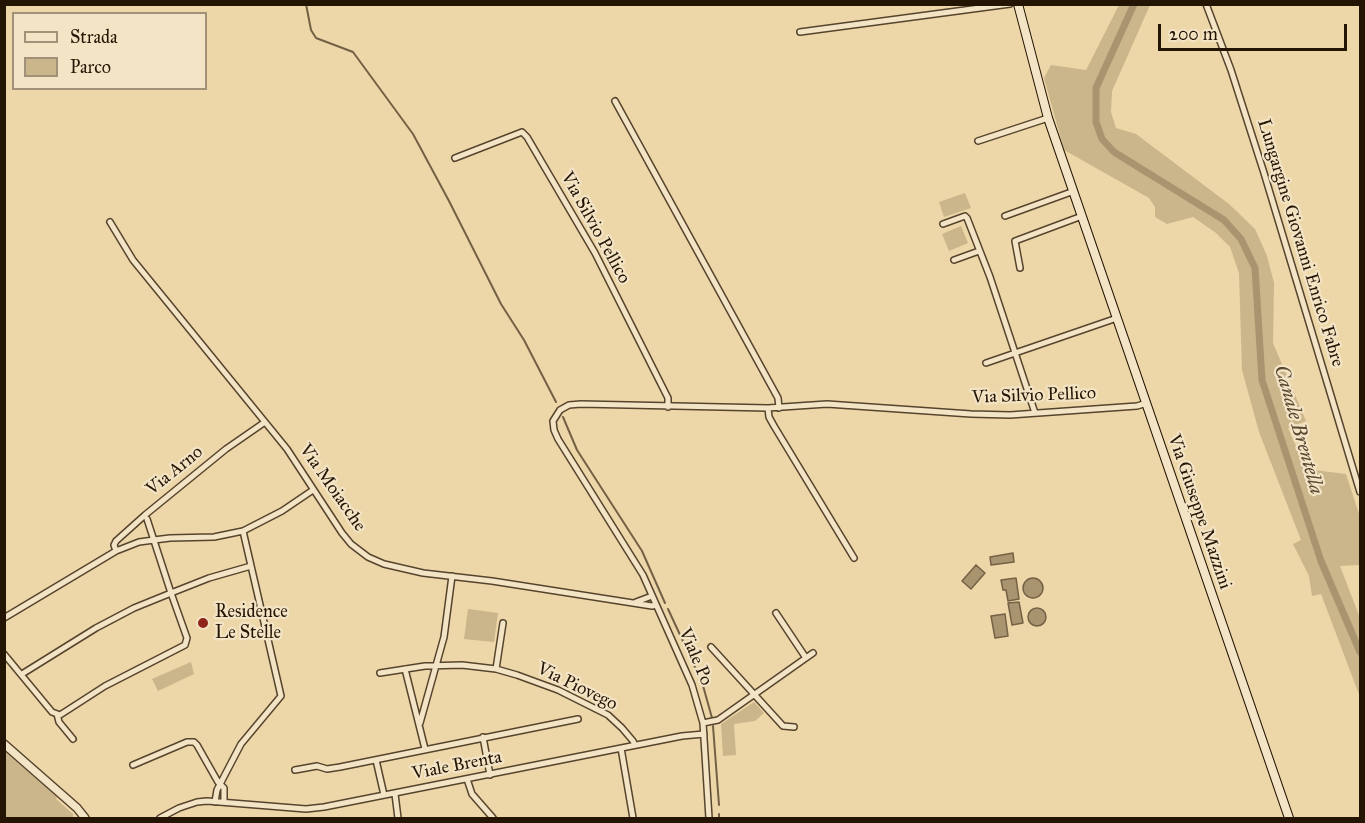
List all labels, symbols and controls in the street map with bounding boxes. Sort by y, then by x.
legend [12,12,207,90]
scale bar [1161,12,1350,50]
text: 200 m [1169,23,1218,45]
text: Strada [70,26,118,48]
text: Parco [70,56,111,78]
street label: Lungargine Giovanni Enrico Fabre [1252,116,1348,370]
street label: Via Silvio Pellico [555,168,635,288]
water label: Canale Brentella [1268,363,1328,497]
street label: Via Silvio Pellico [972,383,1096,409]
street label: Via Giuseppe Mazzini [1162,432,1236,592]
street label: Via Moiacche [294,440,370,536]
street label: Via Arno [142,442,208,500]
place label: Residence Le Stelle [215,602,288,644]
marker: Residence Le Stelle [196,616,210,630]
street label: Viale Po [673,625,717,689]
street label: Via Piovego [533,658,621,716]
street label: Viale Brenta [410,747,504,785]

